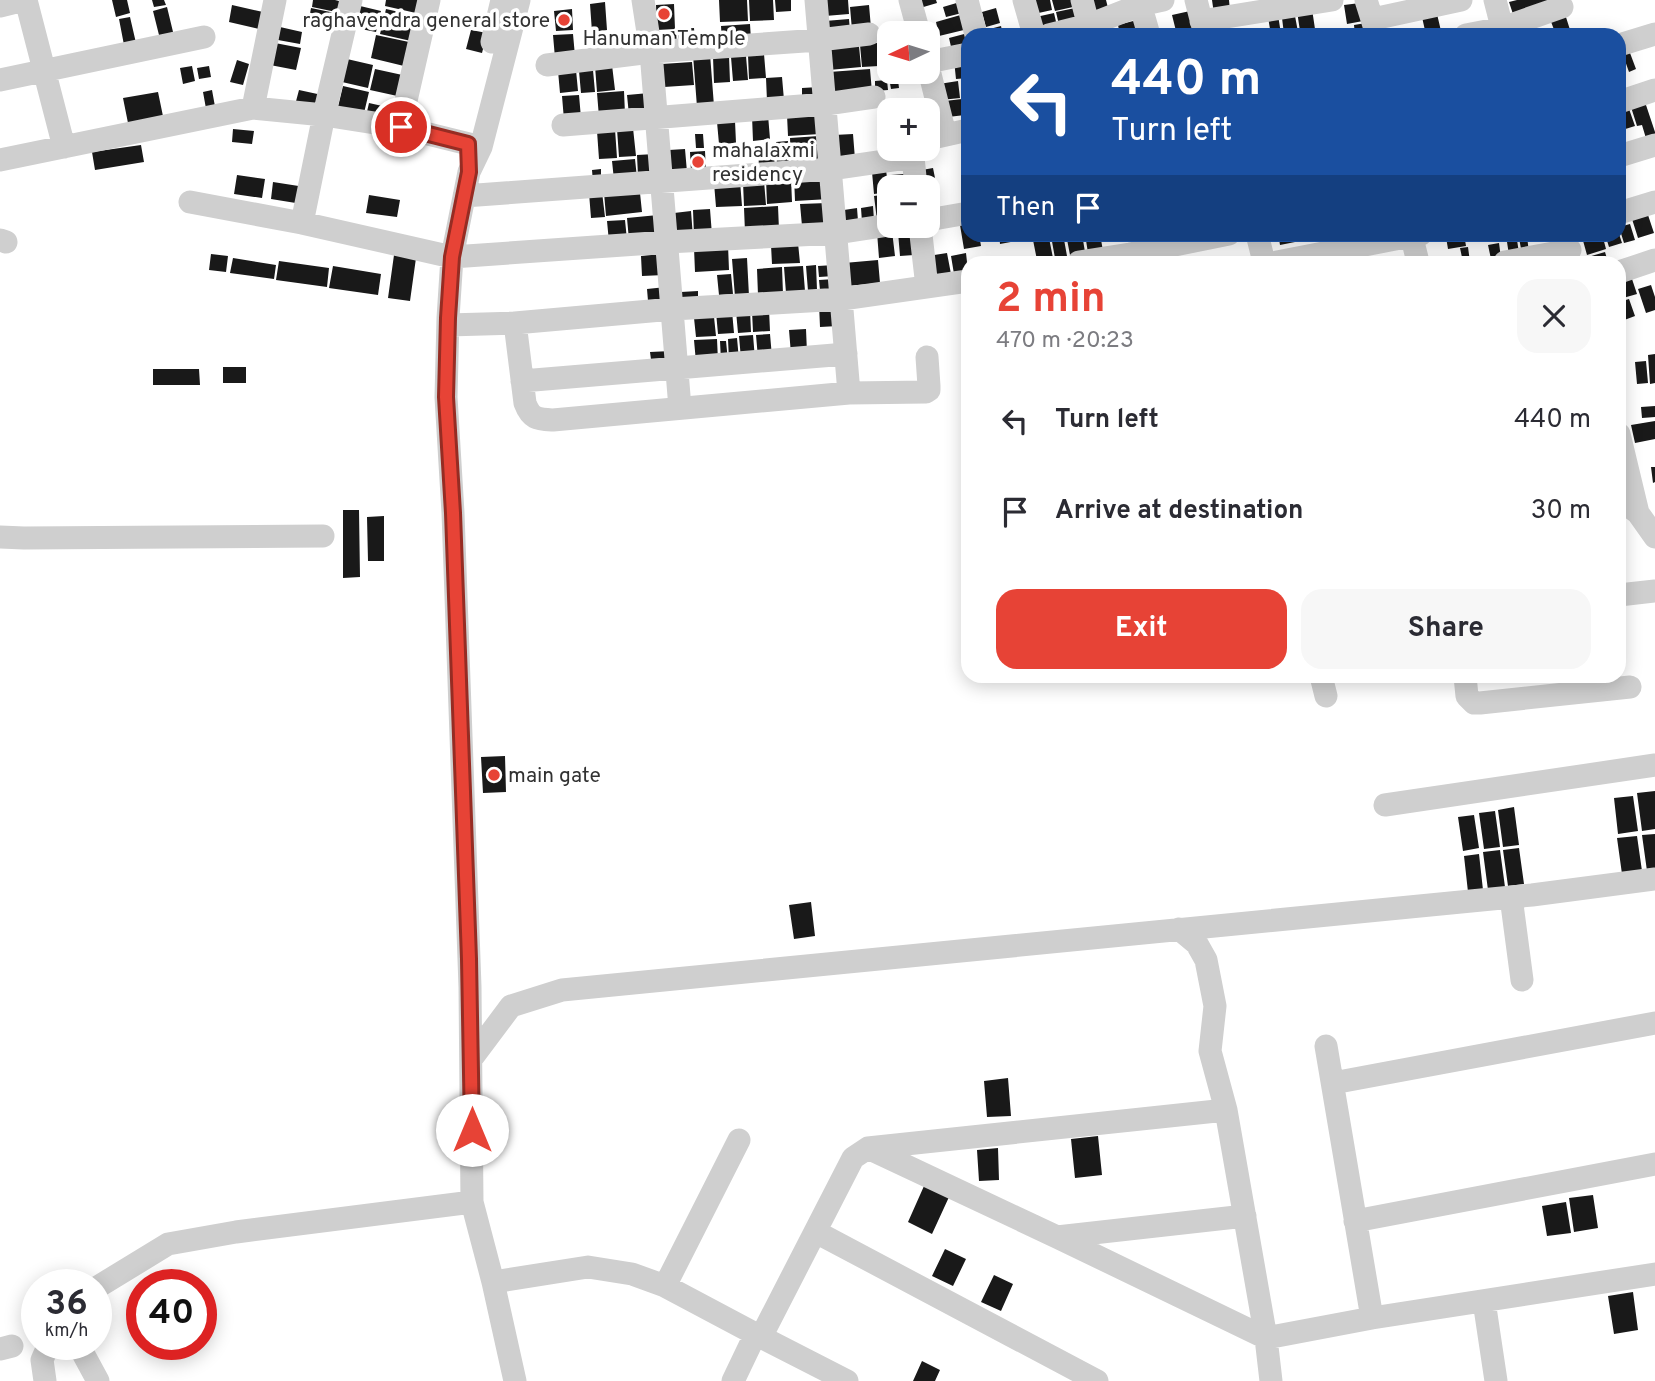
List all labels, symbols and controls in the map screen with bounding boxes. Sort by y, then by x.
marker: Hanuman Temple [656,6,672,22]
place label: raghavendra general store [302,8,550,35]
marker: raghavendra general store [556,12,572,28]
north arrow [877,21,940,84]
map controls [877,21,940,238]
place label: Hanuman Temple [583,26,745,53]
text: 440 m [1111,51,1261,113]
icon: left [996,56,1087,147]
pin [371,97,431,157]
button: + [877,98,940,161]
icon: arrive [382,108,420,146]
text: Turn left [1111,112,1232,152]
place label: mahalaxmi residency [712,138,815,189]
marker: mahalaxmi residency [690,154,706,170]
button: − [877,175,940,238]
icon: arrive [1069,189,1107,227]
text: Then [996,192,1055,225]
text: 2 min [996,274,1106,327]
button: close [1517,279,1591,353]
text: 470 m · 20:23 [996,327,1134,356]
icon: left [996,402,1034,440]
text: Turn left [1055,404,1159,437]
text: 440 m [1514,404,1591,437]
icon: arrive [996,493,1034,531]
text: Arrive at destination [1055,495,1303,528]
text: 30 m [1531,495,1591,528]
button: Exit [996,589,1287,669]
button: Share [1301,589,1591,669]
place label: main gate [508,763,601,790]
marker: main gate [486,767,502,783]
position arrow [435,1093,509,1167]
speed limit sign: 40 [126,1269,217,1360]
text: 36 [45,1283,88,1327]
text: km/h [45,1320,88,1343]

